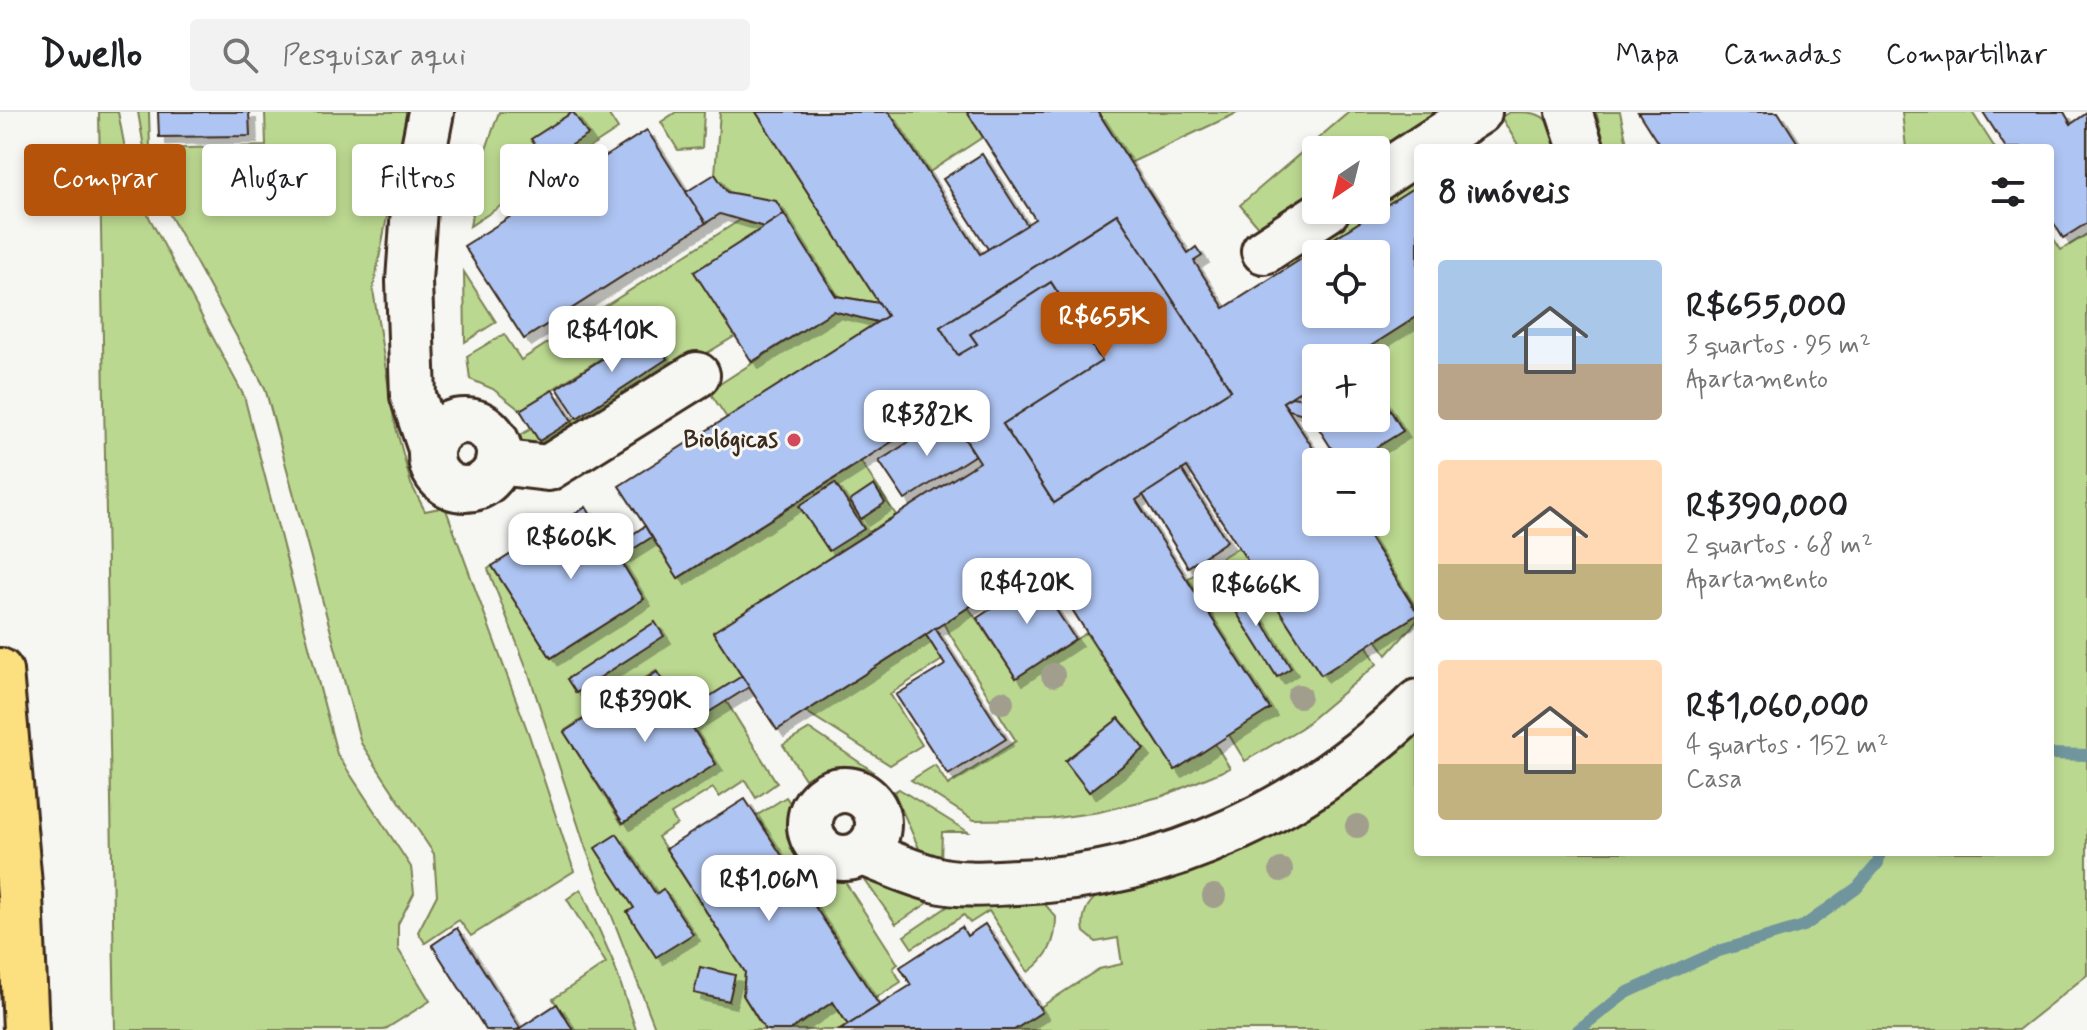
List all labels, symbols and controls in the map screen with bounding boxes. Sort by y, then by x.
search box [190,19,750,91]
text: Dwello [40,31,142,80]
icon: search [218,33,262,77]
text: Pesquisar aqui [282,36,466,75]
text: Mapa [1616,37,1679,74]
text: Camadas [1723,37,1842,74]
text: Compartilhar [1886,37,2047,74]
north arrow [1302,136,1390,224]
map controls [1302,136,1390,536]
chip: Comprar [24,144,186,216]
chip: Alugar [202,144,336,216]
chip: Filtros [352,144,484,216]
chip: Novo [500,144,608,216]
text: 8 imóveis [1438,170,1570,215]
icon: filters [1986,170,2030,214]
button: locate [1302,240,1390,328]
text: R$655,000 [1686,284,1847,329]
pin: R$655K [1039,292,1169,360]
icon: home [1502,292,1598,388]
text: R$655K [1059,301,1149,335]
pin: R$410K [547,306,677,374]
text: R$410K [567,315,657,349]
text: 3 quartos · 95 m² [1686,329,1871,363]
button: + [1302,344,1390,432]
text: Apartamento [1686,363,1828,397]
pin: R$382K [862,390,992,458]
text: R$382K [882,399,972,433]
place label: Biológicas [683,425,779,457]
marker: Biológicas [785,431,803,449]
button: − [1302,448,1390,536]
text: R$390,000 [1686,484,1848,529]
icon: home [1502,492,1598,588]
pin: R$606K [506,513,636,581]
text: R$606K [526,522,616,556]
text: 2 quartos · 68 m² [1686,529,1873,563]
pin: R$420K [962,558,1092,626]
pin: R$666K [1191,560,1321,628]
text: Apartamento [1686,563,1828,597]
text: R$420K [980,567,1074,601]
text: R$666K [1212,569,1300,603]
pin: R$390K [580,676,710,744]
text: R$1,060,000 [1686,684,1869,729]
text: R$390K [599,685,691,719]
icon: home [1502,692,1598,788]
text: 4 quartos · 152 m² [1686,729,1889,763]
text: Casa [1686,763,1742,797]
pin: R$1.06M [695,855,843,923]
text: R$1.06M [719,864,819,898]

